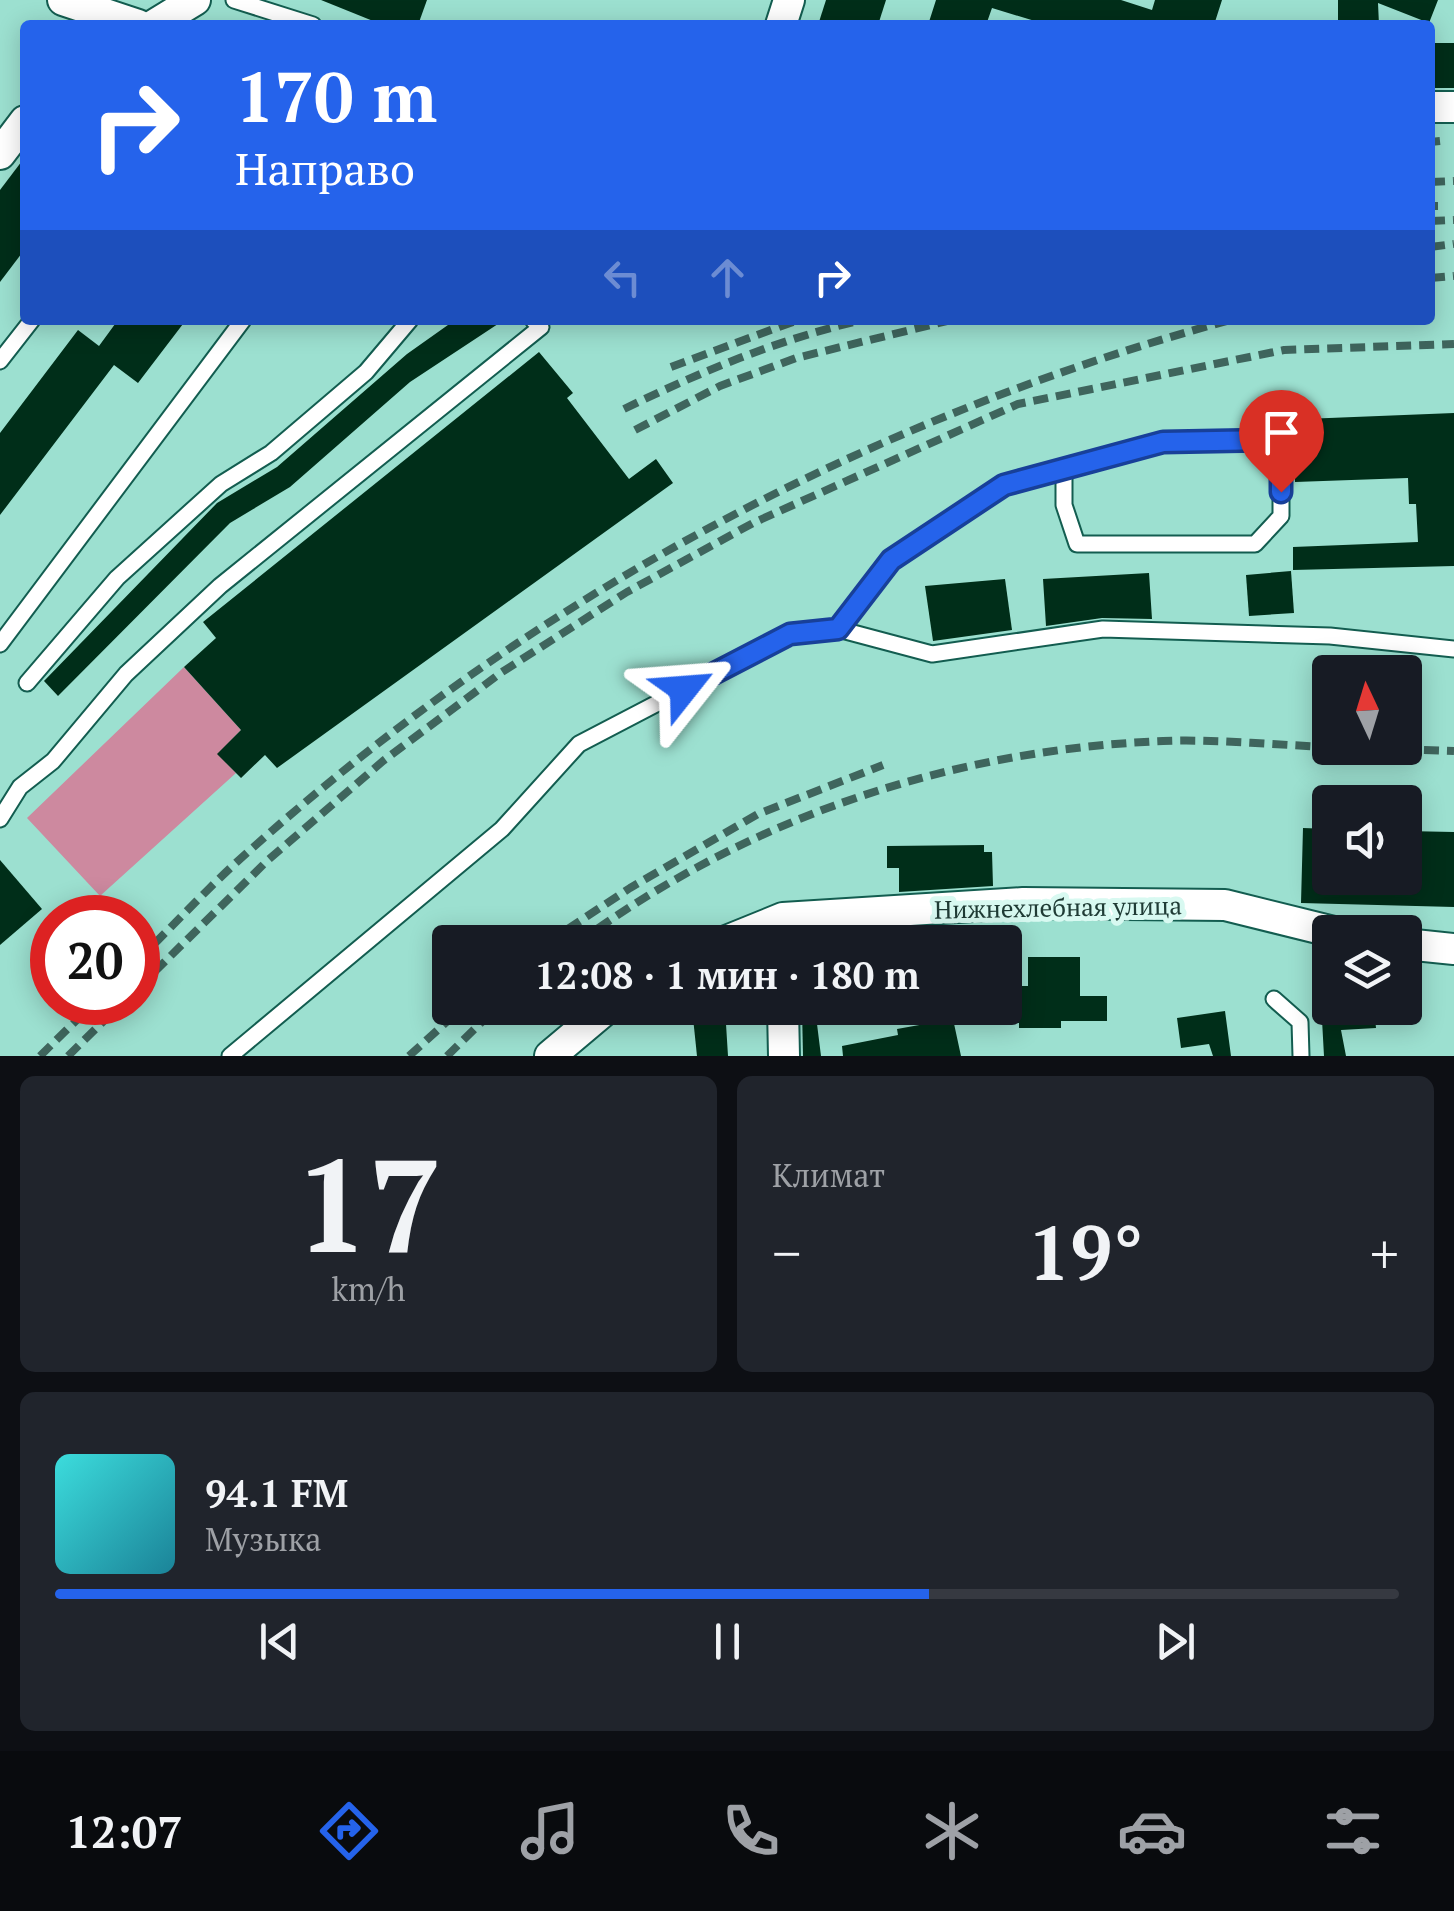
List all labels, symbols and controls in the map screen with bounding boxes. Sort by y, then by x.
text: 170 m [235,49,437,142]
icon: right [70,60,200,190]
text: Направо [235,138,415,198]
icon: left [595,250,650,305]
icon: ahead [700,250,755,305]
icon: right [805,250,860,305]
pin [1239,390,1324,493]
icon: arrive [1254,405,1309,460]
position arrow [632,637,736,741]
north arrow [1312,655,1422,765]
map controls [1312,655,1422,1025]
button: sound [1312,785,1422,895]
street label: Нижнехлебная улица [934,888,1183,926]
speed limit sign: 20 [30,895,160,1025]
button: layers [1312,915,1422,1025]
text: 12:08 · 1 мин · 180 m [534,950,920,1000]
text: 17 [295,1117,442,1289]
text: Климат [772,1154,885,1196]
text: 19° [1028,1202,1143,1301]
text: − [772,1216,801,1289]
text: + [1370,1216,1399,1289]
text: km/h [332,1268,405,1310]
text: 94.1 FM [205,1468,348,1518]
text: Музыка [205,1518,321,1560]
icon: previous [252,1614,307,1669]
icon: pause [700,1614,755,1669]
icon: next [1148,1614,1203,1669]
icon: directions [314,1796,384,1866]
icon: music [515,1796,585,1866]
icon: phone [716,1796,786,1866]
icon: climate [917,1796,987,1866]
icon: car [1117,1796,1187,1866]
icon: filters [1318,1796,1388,1866]
text: 12:07 [65,1801,183,1861]

